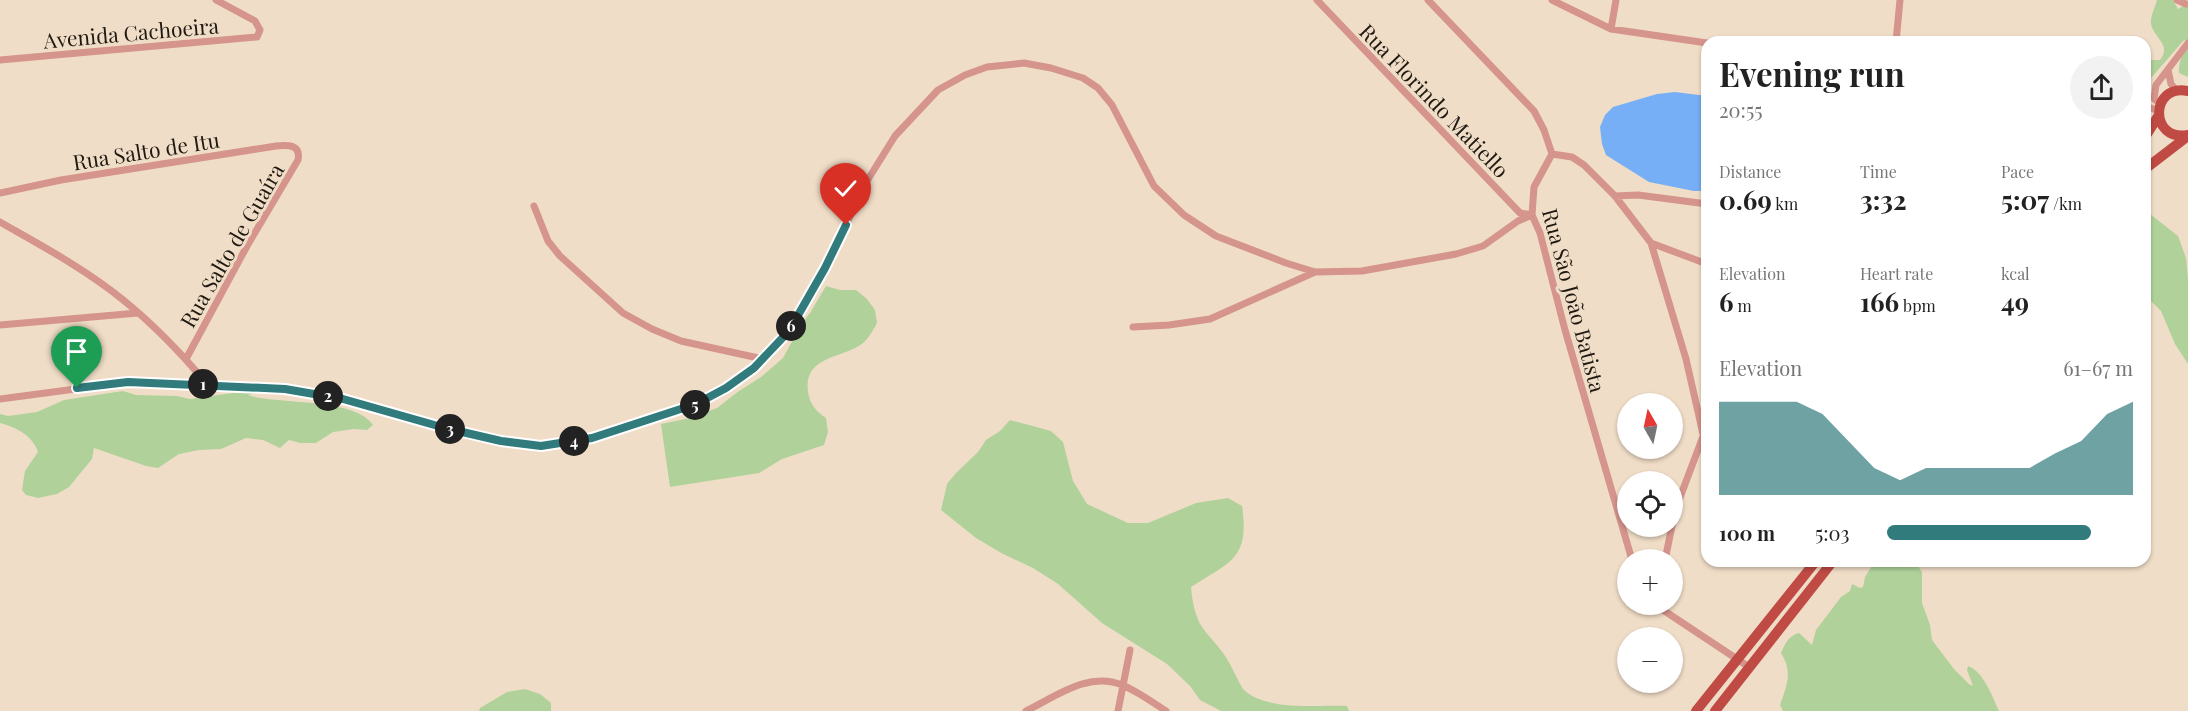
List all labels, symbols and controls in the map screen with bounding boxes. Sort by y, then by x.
street label: Avenida Cachoeira [41,10,220,54]
street label: Rua Florindo Matiello [1354,17,1516,183]
text: Evening run [1719,51,1905,95]
button: share [2070,56,2133,119]
text: 20:55 [1719,96,1763,123]
street label: Rua Salto de Itu [71,125,221,175]
street label: Rua Salto de Guaíra [173,158,290,332]
text: Distance [1719,161,1781,182]
text: Time [1860,161,1897,182]
text: Pace [2001,161,2034,182]
pin [820,163,871,225]
icon: check [829,172,862,205]
text: 0.69 [1719,182,1772,217]
text: 3:32 [1860,182,1907,217]
text: 5:07 [2001,182,2049,217]
text: km [1772,193,1798,214]
text: /km [2049,193,2082,214]
street label: Rua São João Batista [1537,205,1613,396]
text: Elevation [1719,263,1786,284]
text: Heart rate [1860,263,1933,284]
text: kcal [2001,263,2030,284]
text: 6 [1719,284,1734,319]
text: 166 [1860,284,1899,319]
text: 49 [2001,284,2029,319]
text: m [1734,295,1752,316]
text: bpm [1899,295,1936,316]
pin: 6 [776,311,806,341]
text: 6 [787,315,795,336]
pin [51,326,102,388]
icon: arrive [60,335,93,368]
text: Elevation [1719,354,1802,381]
text: 61–67 m [2063,354,2133,381]
pin: 1 [188,369,218,399]
text: 1 [200,373,206,394]
pin: 2 [313,381,343,411]
text: 2 [324,385,332,406]
pin: 5 [680,390,710,420]
north arrow [1617,393,1683,459]
map controls [1617,393,1683,693]
text: 5 [691,394,699,415]
pin: 3 [435,414,465,444]
text: 3 [446,418,454,439]
pin: 4 [559,426,589,456]
text: 4 [570,430,578,451]
button: locate [1617,471,1683,537]
text: 100 m [1719,519,1775,546]
text: 5:03 [1815,519,1850,546]
button: + [1617,549,1683,615]
button: − [1617,627,1683,693]

